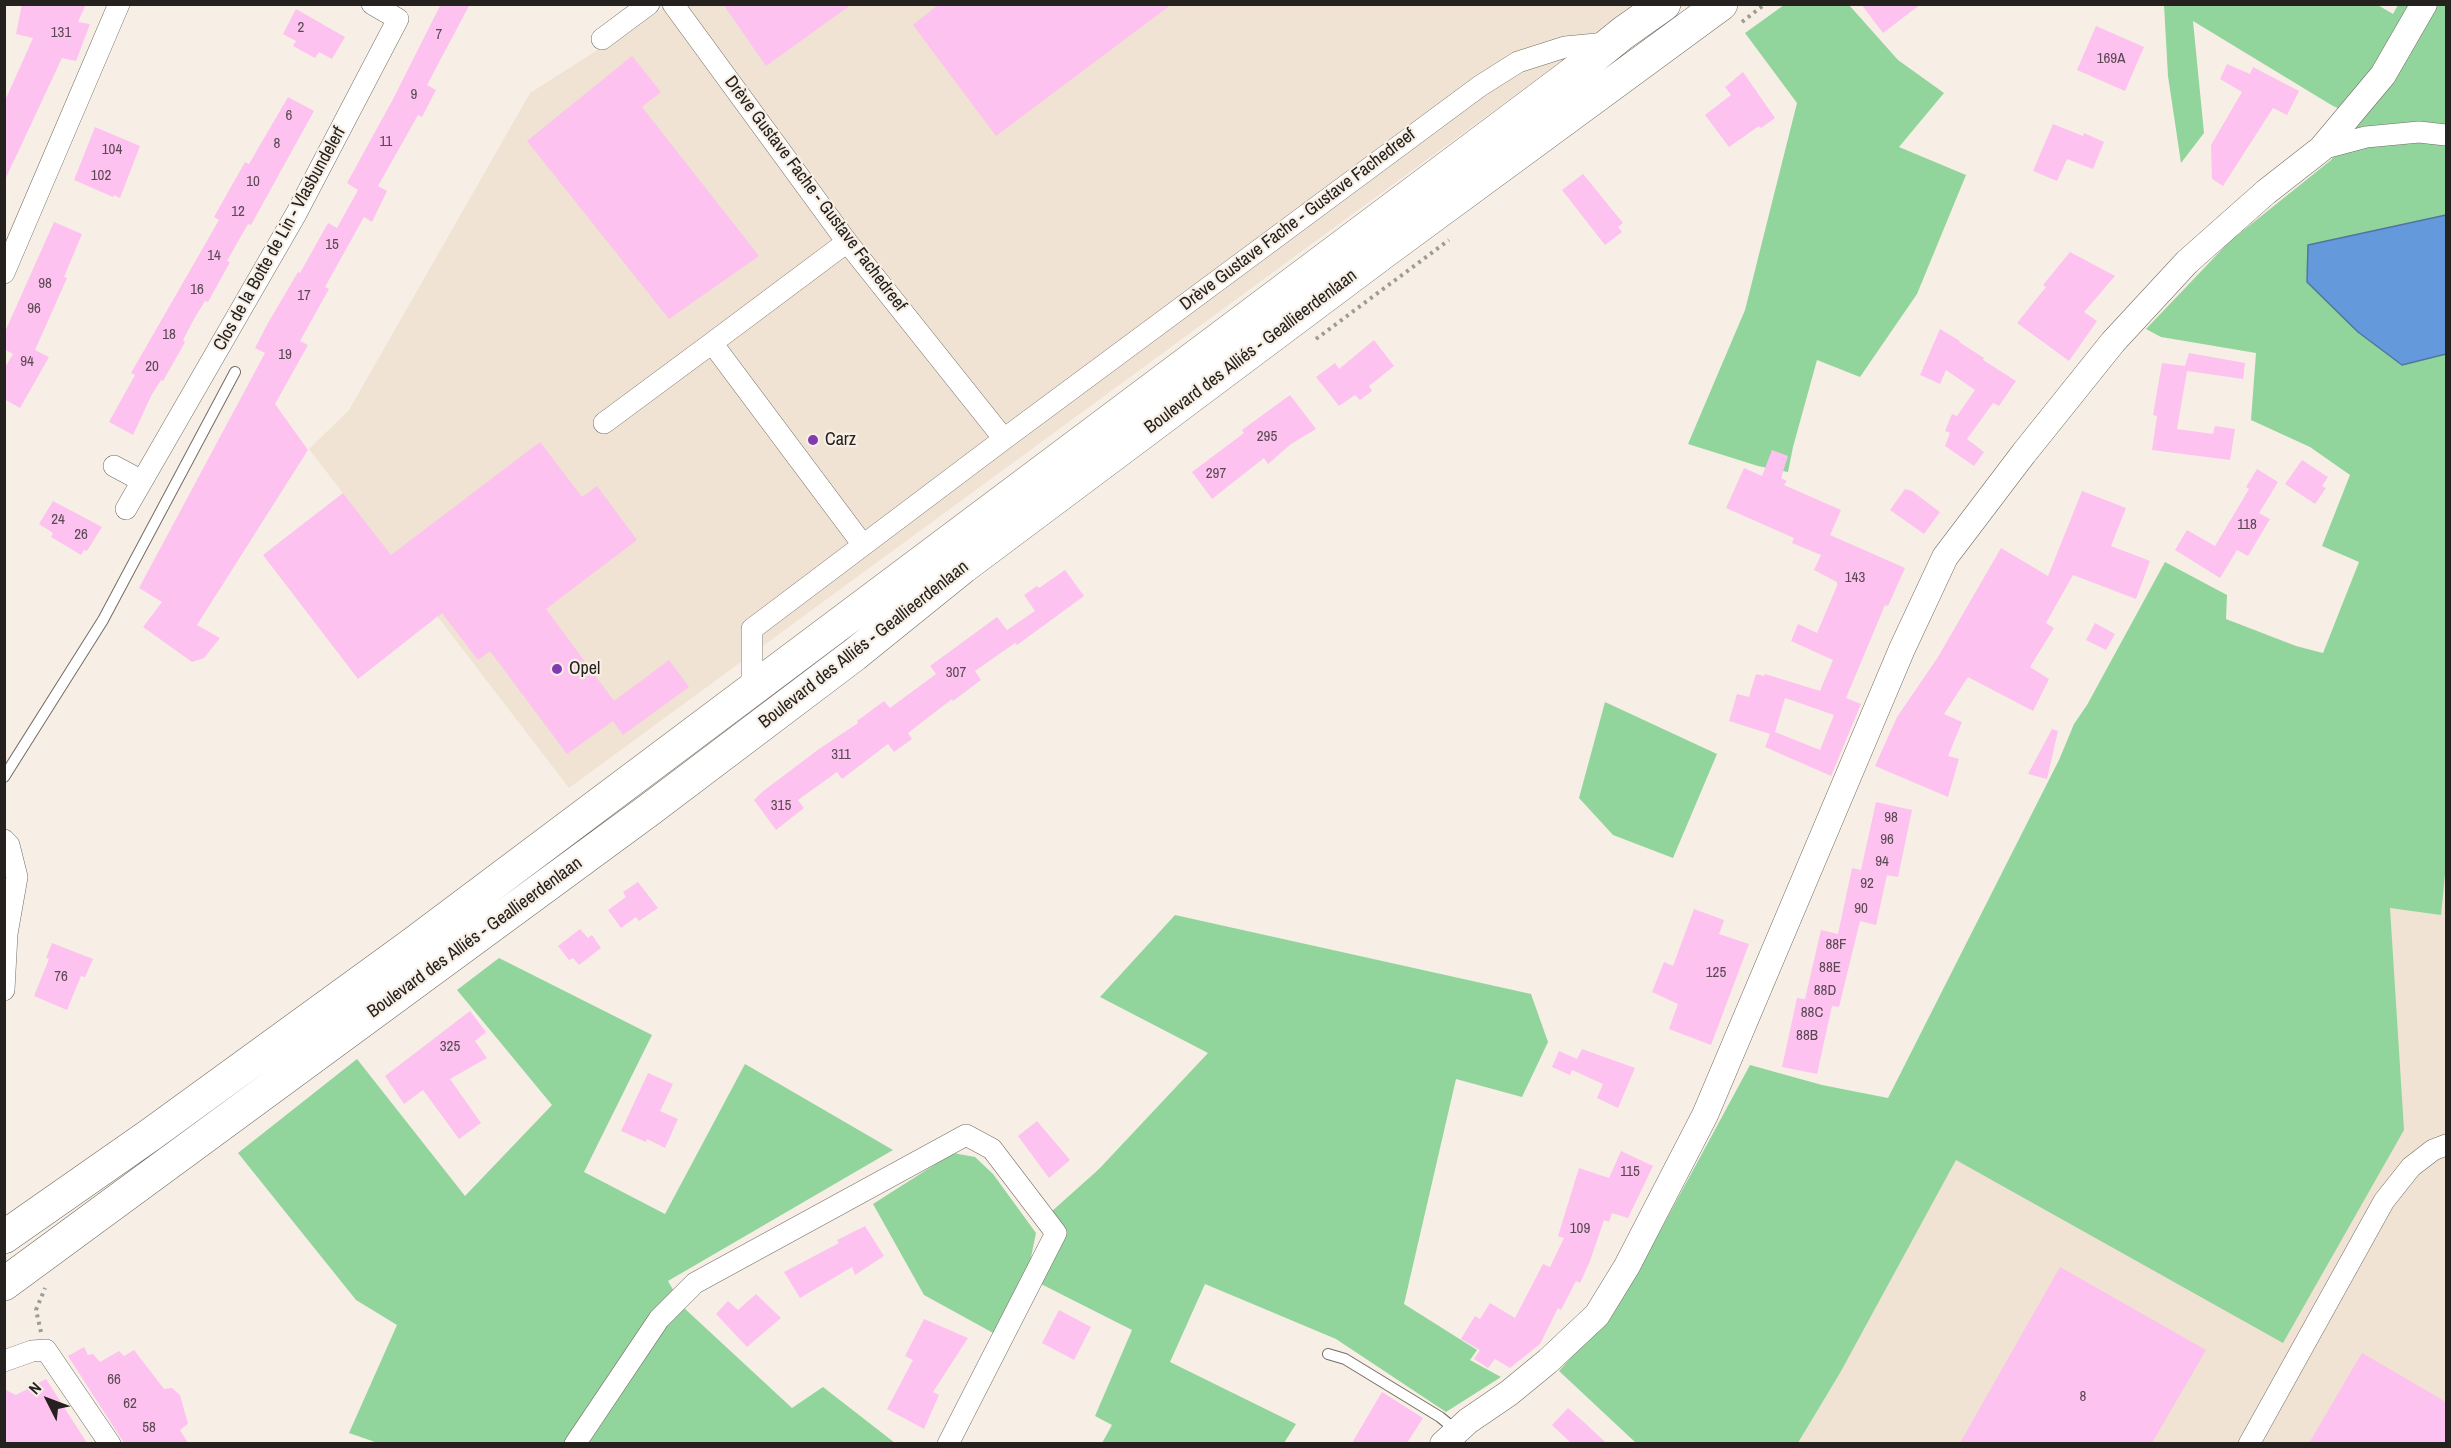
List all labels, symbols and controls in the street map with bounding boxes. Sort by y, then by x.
house number: 2 [298,19,304,37]
house number: 131 [51,24,71,42]
house number: 7 [436,26,442,44]
house number: 169A [2097,50,2125,68]
street label: Drève Gustave Fache - Gustave Fachedreef [719,72,911,316]
house number: 9 [411,86,417,104]
house number: 6 [286,107,292,125]
street label: Clos de la Botte de Lin - Vlasbundelerf [209,123,351,355]
street label: Drève Gustave Fache - Gustave Fachedreef [1176,124,1420,316]
house number: 11 [380,133,392,151]
house number: 8 [274,135,280,153]
house number: 104 [102,141,122,159]
house number: 102 [91,167,111,185]
house number: 10 [246,173,260,191]
house number: 12 [231,203,245,221]
house number: 15 [325,236,339,254]
house number: 14 [207,247,221,265]
street label: Boulevard des Alliés - Geallieerdenlaan [1141,265,1361,439]
house number: 98 [38,275,52,293]
house number: 16 [190,281,204,299]
house number: 17 [297,287,311,305]
house number: 96 [27,300,41,318]
house number: 18 [162,326,176,344]
house number: 19 [278,346,292,364]
house number: 94 [20,353,34,371]
house number: 20 [145,358,159,376]
house number: 295 [1257,428,1277,446]
place label: Carz [825,429,856,451]
marker: Carz [806,433,820,447]
house number: 297 [1206,465,1226,483]
house number: 24 [51,511,65,529]
house number: 118 [2237,516,2257,534]
house number: 26 [74,526,88,544]
street label: Boulevard des Alliés - Geallieerdenlaan [755,556,973,734]
house number: 143 [1845,569,1865,587]
place label: Opel [569,658,600,680]
marker: Opel [550,662,564,676]
house number: 307 [946,664,966,682]
house number: 311 [831,746,851,764]
house number: 315 [771,797,791,815]
house number: 98 [1884,809,1898,827]
house number: 96 [1880,831,1894,849]
street label: Boulevard des Alliés - Geallieerdenlaan [363,853,587,1023]
house number: 94 [1875,853,1889,871]
house number: 92 [1860,875,1874,893]
house number: 90 [1854,900,1868,918]
house number: 88F [1825,936,1847,954]
house number: 88E [1819,959,1841,977]
house number: 125 [1706,964,1726,982]
house number: 76 [54,968,68,986]
house number: 88D [1814,982,1836,1000]
house number: 88C [1801,1004,1823,1022]
house number: 88B [1796,1027,1818,1045]
house number: 325 [440,1038,460,1056]
house number: 115 [1620,1163,1640,1181]
house number: 109 [1570,1220,1590,1238]
north arrow [18,1370,78,1430]
house number: 66 [107,1371,121,1389]
text: N [23,1377,46,1399]
house number: 8 [2080,1388,2086,1406]
house number: 62 [123,1395,137,1413]
house number: 58 [142,1419,156,1437]

